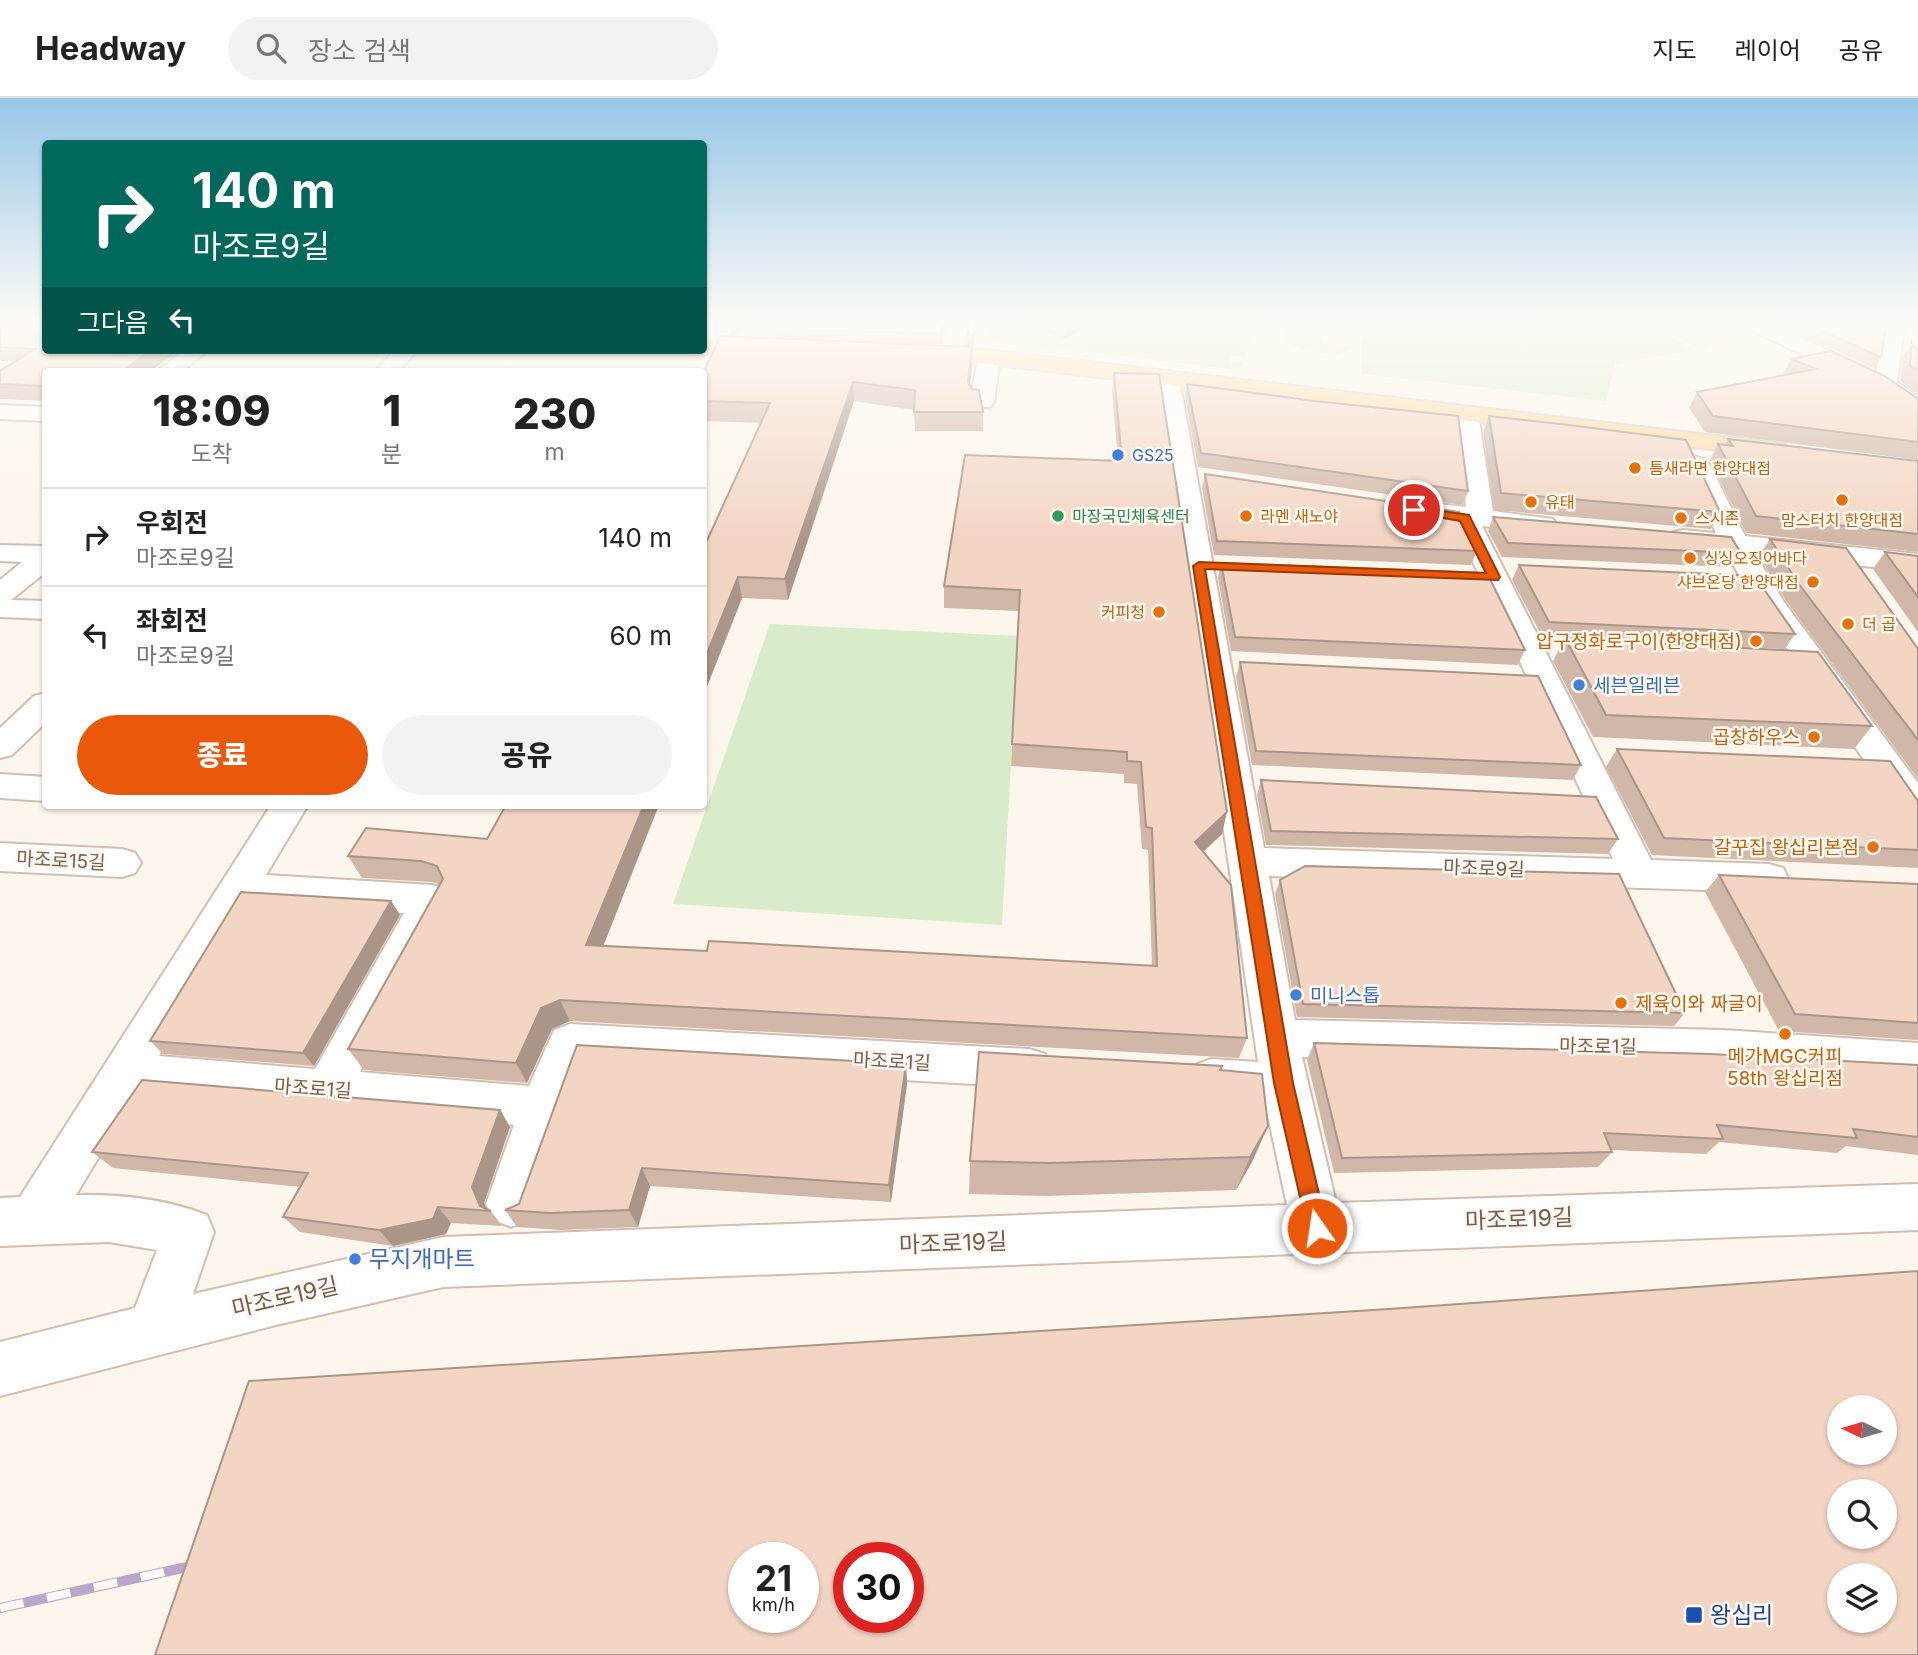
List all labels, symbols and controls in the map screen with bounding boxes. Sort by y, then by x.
search box [228,17,718,80]
text: Headway [35,28,186,68]
icon: search [252,29,290,67]
text: 장소 검색 [308,35,411,66]
text: 지도 [1652,36,1697,65]
text: 레이어 [1735,36,1801,65]
text: 공유 [1839,36,1883,65]
text: 140 m [192,161,336,220]
icon: right [77,168,168,259]
text: 마조로9길 [192,227,330,266]
icon: left [163,301,201,339]
text: 그다음 [77,307,149,338]
text: 18:09 [153,385,271,436]
text: 1 [383,385,401,436]
text: 230 [513,388,596,439]
text: m [545,438,565,466]
text: 도착 [190,440,233,468]
text: 분 [381,440,402,468]
place label: GS25 [1132,445,1174,465]
marker: GS25 [1110,447,1126,463]
place label: 틈새라면 한양대점 [1649,458,1771,478]
marker: 틈새라면 한양대점 [1627,460,1643,476]
pin [1384,480,1444,540]
icon: arrive [1395,491,1433,529]
place label: 유태 [1545,492,1574,512]
marker: 맘스터치 한양대점 [1834,492,1850,508]
marker: 유태 [1523,494,1539,510]
place label: 마장국민체육센터 [1072,506,1190,526]
place label: 라멘 새노야 [1260,506,1338,526]
text: 우회전 [136,507,208,538]
marker: 마장국민체육센터 [1050,508,1066,524]
marker: 라멘 새노야 [1238,508,1254,524]
place label: 스시존 [1695,508,1739,528]
marker: 스시존 [1673,510,1689,526]
place label: 맘스터치 한양대점 [1781,510,1903,530]
icon: right [77,518,115,556]
text: 140 m [598,522,672,553]
text: 마조로9길 [136,544,235,572]
place label: 싱싱오징어바다 [1704,548,1807,568]
marker: 싱싱오징어바다 [1682,550,1698,566]
place label: 샤브온당 한양대점 [1677,572,1799,592]
marker: 샤브온당 한양대점 [1805,574,1821,590]
place label: 커피청 [1101,602,1145,622]
marker: 커피청 [1151,604,1167,620]
text: 좌회전 [136,605,208,636]
place label: 더 곱 [1862,614,1896,634]
icon: left [77,616,115,654]
marker: 더 곱 [1840,616,1856,632]
text: 60 m [609,620,672,651]
place label: 압구정화로구이(한양대점) [1536,630,1742,653]
marker: 압구정화로구이(한양대점) [1748,633,1764,649]
text: 마조로9길 [136,642,235,670]
place label: 세븐일레븐 [1593,674,1680,697]
marker: 세븐일레븐 [1571,677,1587,693]
button: 종료 [77,715,368,795]
button: 공유 [382,715,672,795]
place label: 곱창하우스 [1713,726,1800,749]
marker: 곱창하우스 [1806,729,1822,745]
place label: 갈꾸집 왕십리본점 [1714,836,1859,859]
marker: 갈꾸집 왕십리본점 [1865,839,1881,855]
street label: 마조로15길 [16,847,106,874]
street label: 마조로9길 [1443,856,1525,881]
place label: 미니스톱 [1310,984,1380,1007]
marker: 미니스톱 [1288,987,1304,1003]
place label: 제육이와 짜글이 [1635,992,1763,1015]
marker: 제육이와 짜글이 [1613,995,1629,1011]
marker: 메가MGC커피 58th 왕십리점 [1777,1026,1793,1042]
street label: 마조로1길 [1559,1034,1637,1059]
place label: 메가MGC커피 58th 왕십리점 [1727,1045,1843,1090]
street label: 마조로1길 [853,1048,931,1075]
street label: 마조로1길 [273,1074,353,1103]
position arrow [1280,1191,1354,1265]
street label: 마조로19길 [1464,1203,1574,1235]
street label: 마조로19길 [898,1227,1008,1259]
place label: 무지개마트 [369,1245,475,1273]
marker: 무지개마트 [347,1251,363,1267]
street label: 마조로19길 [229,1271,341,1323]
north arrow [1827,1395,1897,1465]
map controls [1827,1395,1897,1633]
button: search [1827,1479,1897,1549]
speed limit sign: 30 [833,1542,924,1633]
text: 21 [755,1557,792,1599]
button: layers [1827,1563,1897,1633]
text: km/h [752,1594,795,1615]
place label: 왕십리 [1710,1601,1773,1629]
marker: 왕십리 [1684,1605,1704,1625]

